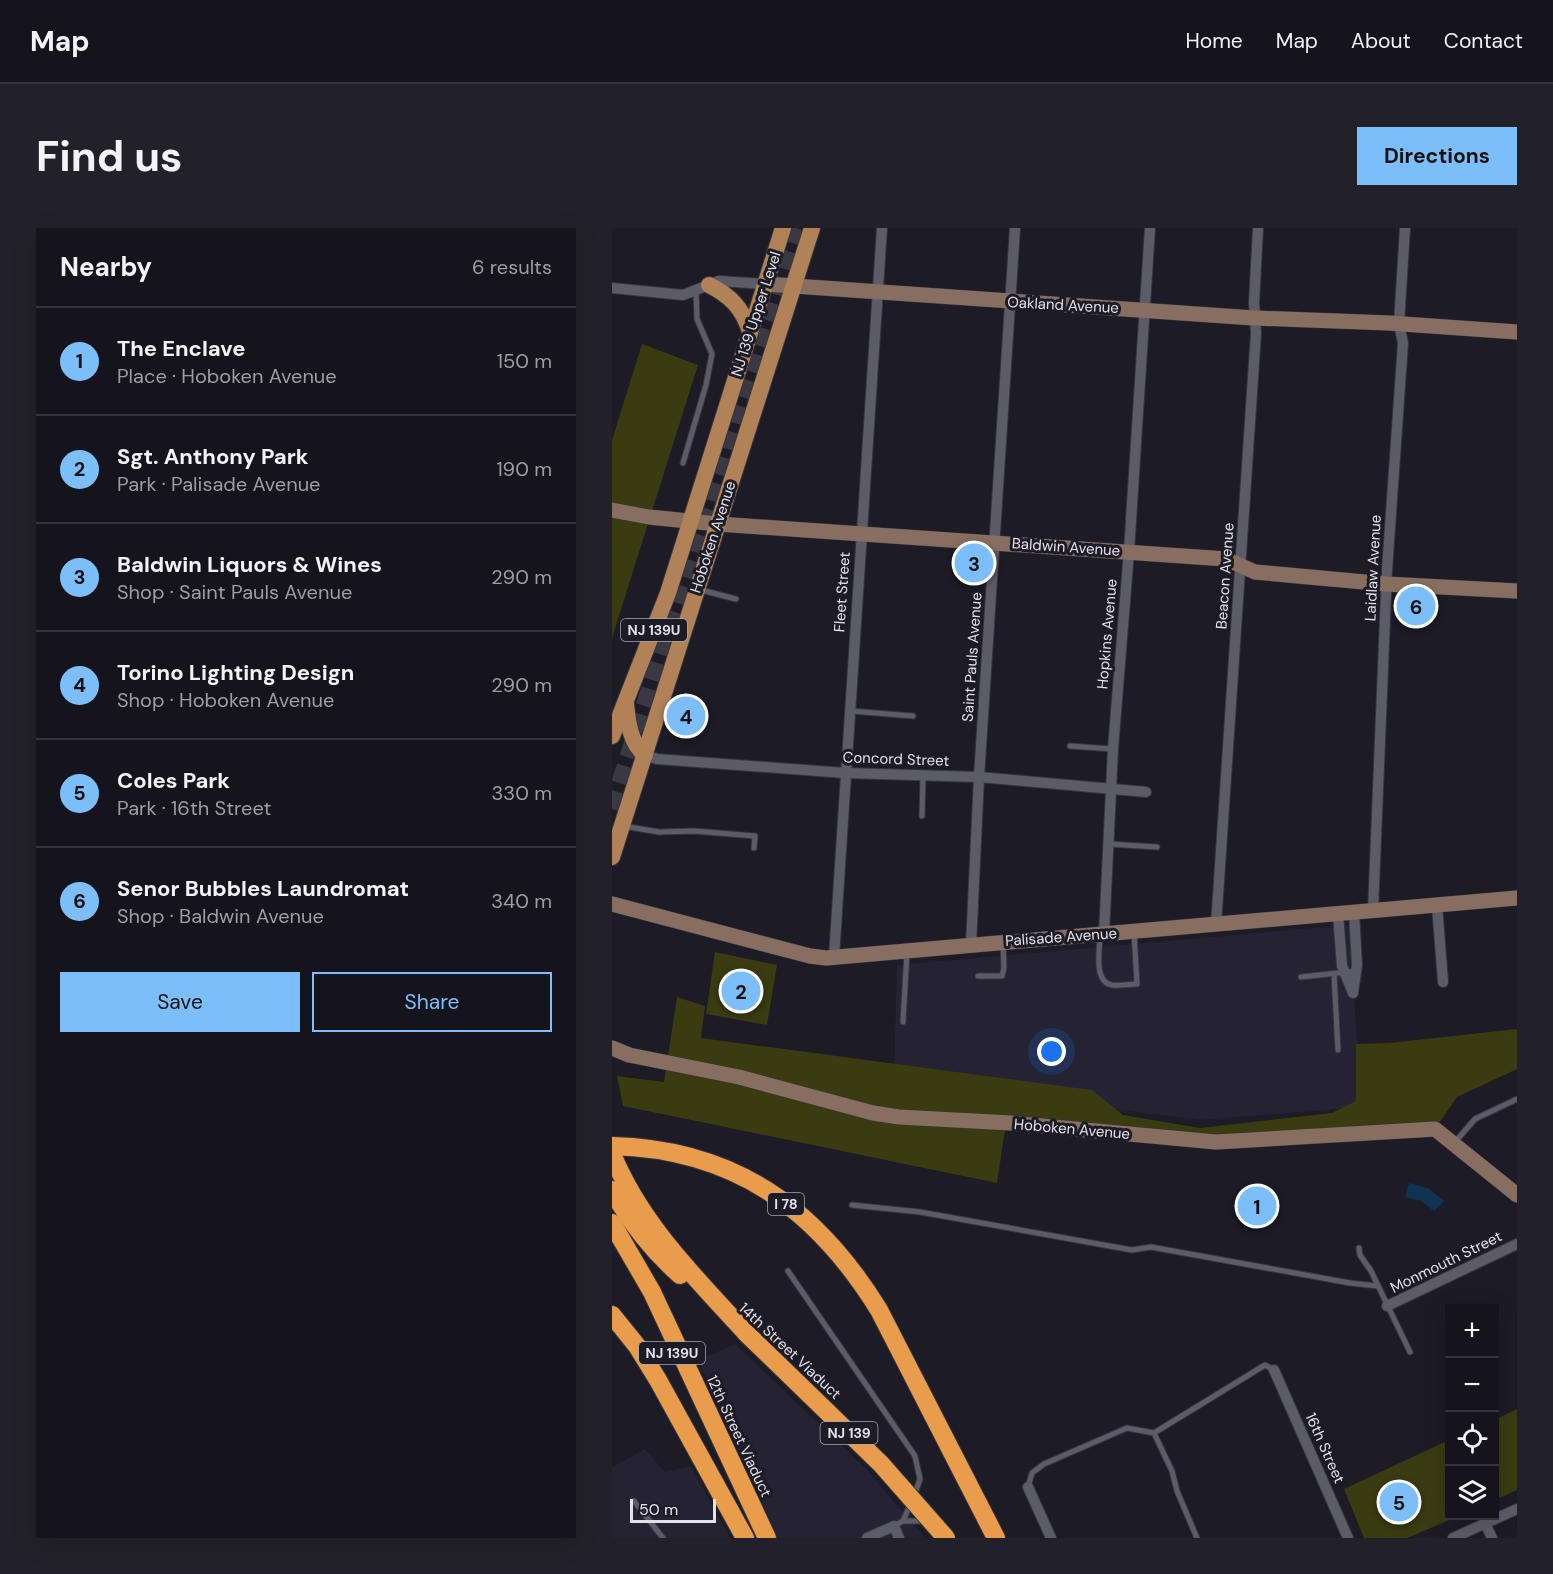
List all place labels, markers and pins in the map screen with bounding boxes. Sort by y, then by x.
pin: 3 [954,540,994,586]
pin: 6 [1396,584,1436,628]
pin: 4 [666,694,706,738]
pin: 2 [722,968,760,1014]
pin: 1 [1238,1184,1276,1228]
pin: 5 [1380,1480,1418,1524]

